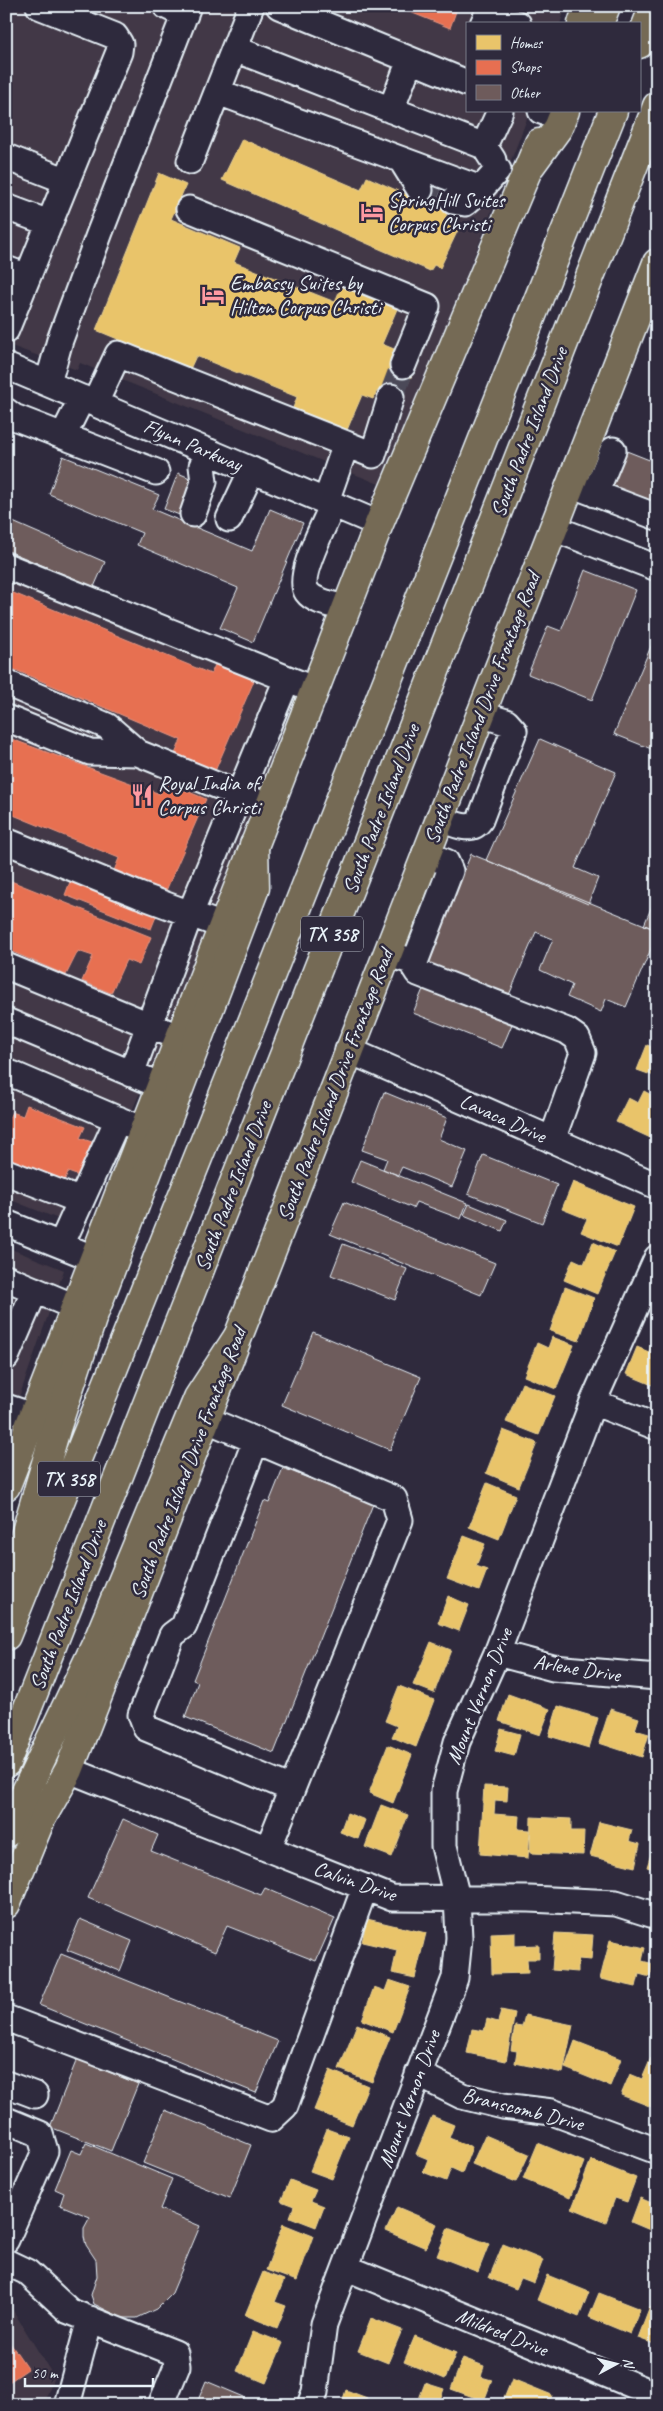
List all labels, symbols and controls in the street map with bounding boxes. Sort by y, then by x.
legend [466,22,640,112]
text: Homes [510,34,544,53]
text: Shops [510,58,543,77]
text: Other [510,84,541,103]
place label: SpringHill Suites Corpus Christi [388,187,506,237]
hotel icon: SpringHill Suites Corpus Christi [359,199,385,225]
place label: Embassy Suites by Hilton Corpus Christi [230,270,383,320]
hotel icon: Embassy Suites by Hilton Corpus Christi [200,282,226,308]
street label: South Padre Island Drive [485,341,574,521]
street label: Flynn Parkway [140,413,248,478]
street label: South Padre Island Drive Frontage Road [418,566,547,847]
street label: South Padre Island Drive [337,718,426,898]
place label: Royal India of Corpus Christi [158,770,263,820]
restaurant icon: Royal India of Corpus Christi [129,782,155,808]
road number: TX 358 [301,916,363,952]
street label: South Padre Island Drive Frontage Road [271,943,400,1224]
street label: Lavaca Drive [456,1087,551,1149]
street label: South Padre Island Drive [189,1095,278,1275]
street label: South Padre Island Drive Frontage Road [124,1321,253,1602]
road number: TX 358 [38,1462,100,1496]
street label: South Padre Island Drive [24,1514,113,1694]
street label: Mount Vernon Drive [440,1623,519,1768]
street label: Arlene Drive [532,1648,624,1688]
street label: Calvin Drive [310,1855,402,1908]
street label: Mount Vernon Drive [372,2026,446,2171]
street label: Branscomb Drive [460,2081,588,2137]
street label: Mildred Drive [453,2302,553,2363]
north arrow [590,2338,640,2388]
scale bar [25,2356,152,2388]
text: N [619,2357,638,2370]
text: 50 m [32,2364,59,2383]

